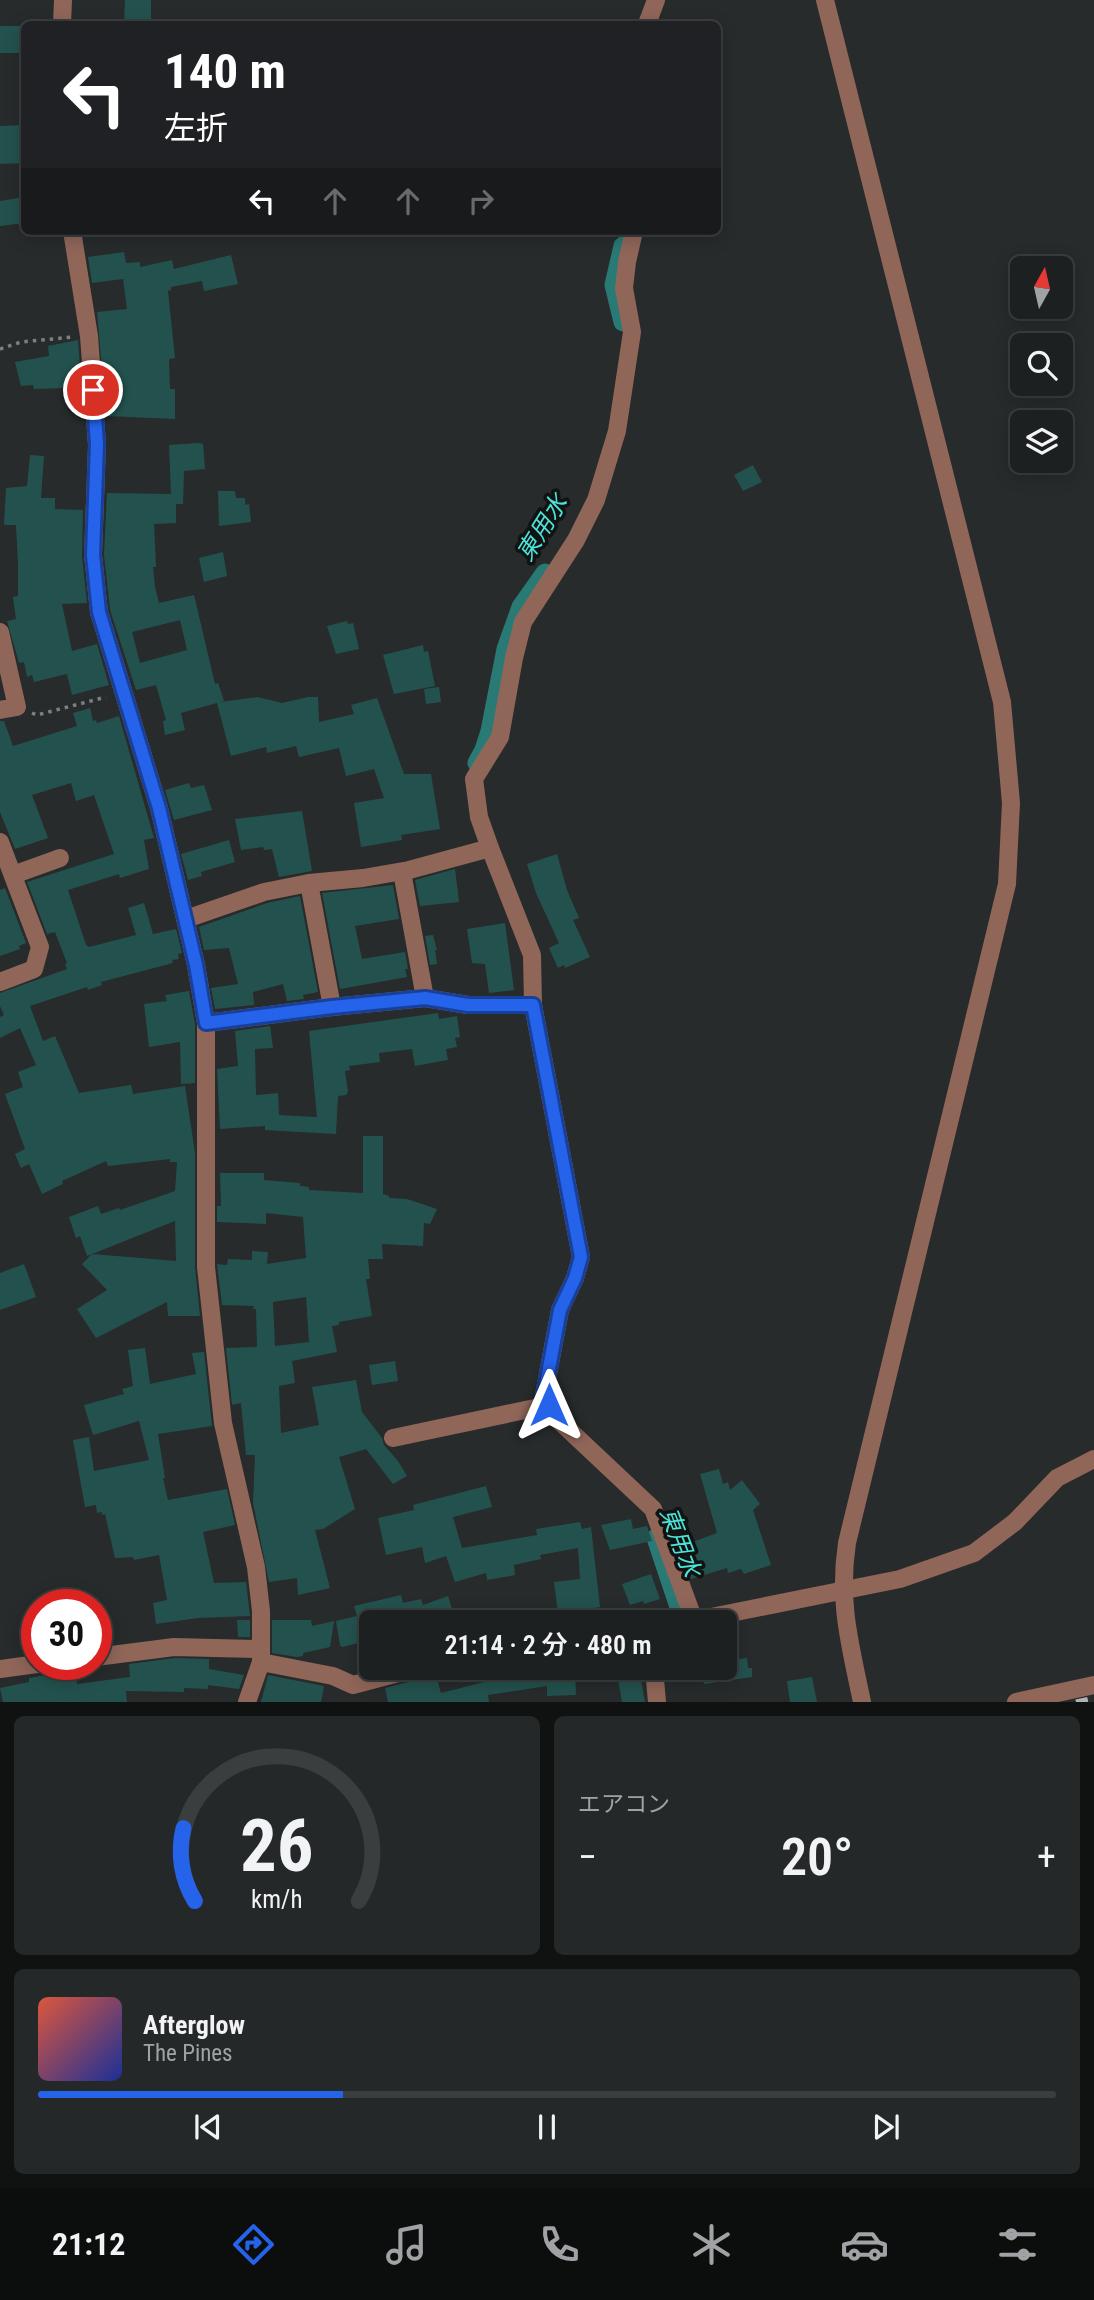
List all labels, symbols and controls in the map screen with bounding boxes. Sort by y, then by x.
text: 140 m [164,43,286,100]
icon: left [49,49,140,140]
text: 左折 [164,109,228,147]
icon: left [243,182,281,220]
icon: ahead [316,182,354,220]
icon: ahead [389,182,427,220]
icon: right [462,182,500,220]
north arrow [1010,256,1073,318]
map controls [1010,256,1073,473]
button: search [1010,333,1073,396]
pin [63,360,123,420]
icon: arrive [74,371,112,409]
button: layers [1010,410,1073,473]
water label: 東用水 [511,488,575,566]
position arrow [512,1368,586,1442]
water label: 東用水 [654,1503,707,1583]
speed limit sign: 30 [21,1589,112,1680]
text: 21:14 · 2 分 · 480 m [444,1630,652,1660]
text: エアコン [578,1791,670,1818]
text: 26 [240,1804,314,1890]
text: 20° [781,1827,853,1888]
text: − [578,1835,597,1879]
text: + [1037,1835,1056,1879]
text: km/h [251,1885,303,1914]
text: Afterglow [143,2010,245,2040]
text: The Pines [143,2040,233,2067]
icon: previous [189,2108,227,2146]
icon: pause [528,2108,566,2146]
icon: next [867,2108,905,2146]
icon: directions [229,2220,278,2269]
icon: music [382,2220,431,2269]
icon: phone [535,2220,584,2269]
icon: climate [687,2220,736,2269]
icon: car [840,2220,889,2269]
icon: filters [993,2220,1042,2269]
text: 21:12 [52,2225,125,2263]

